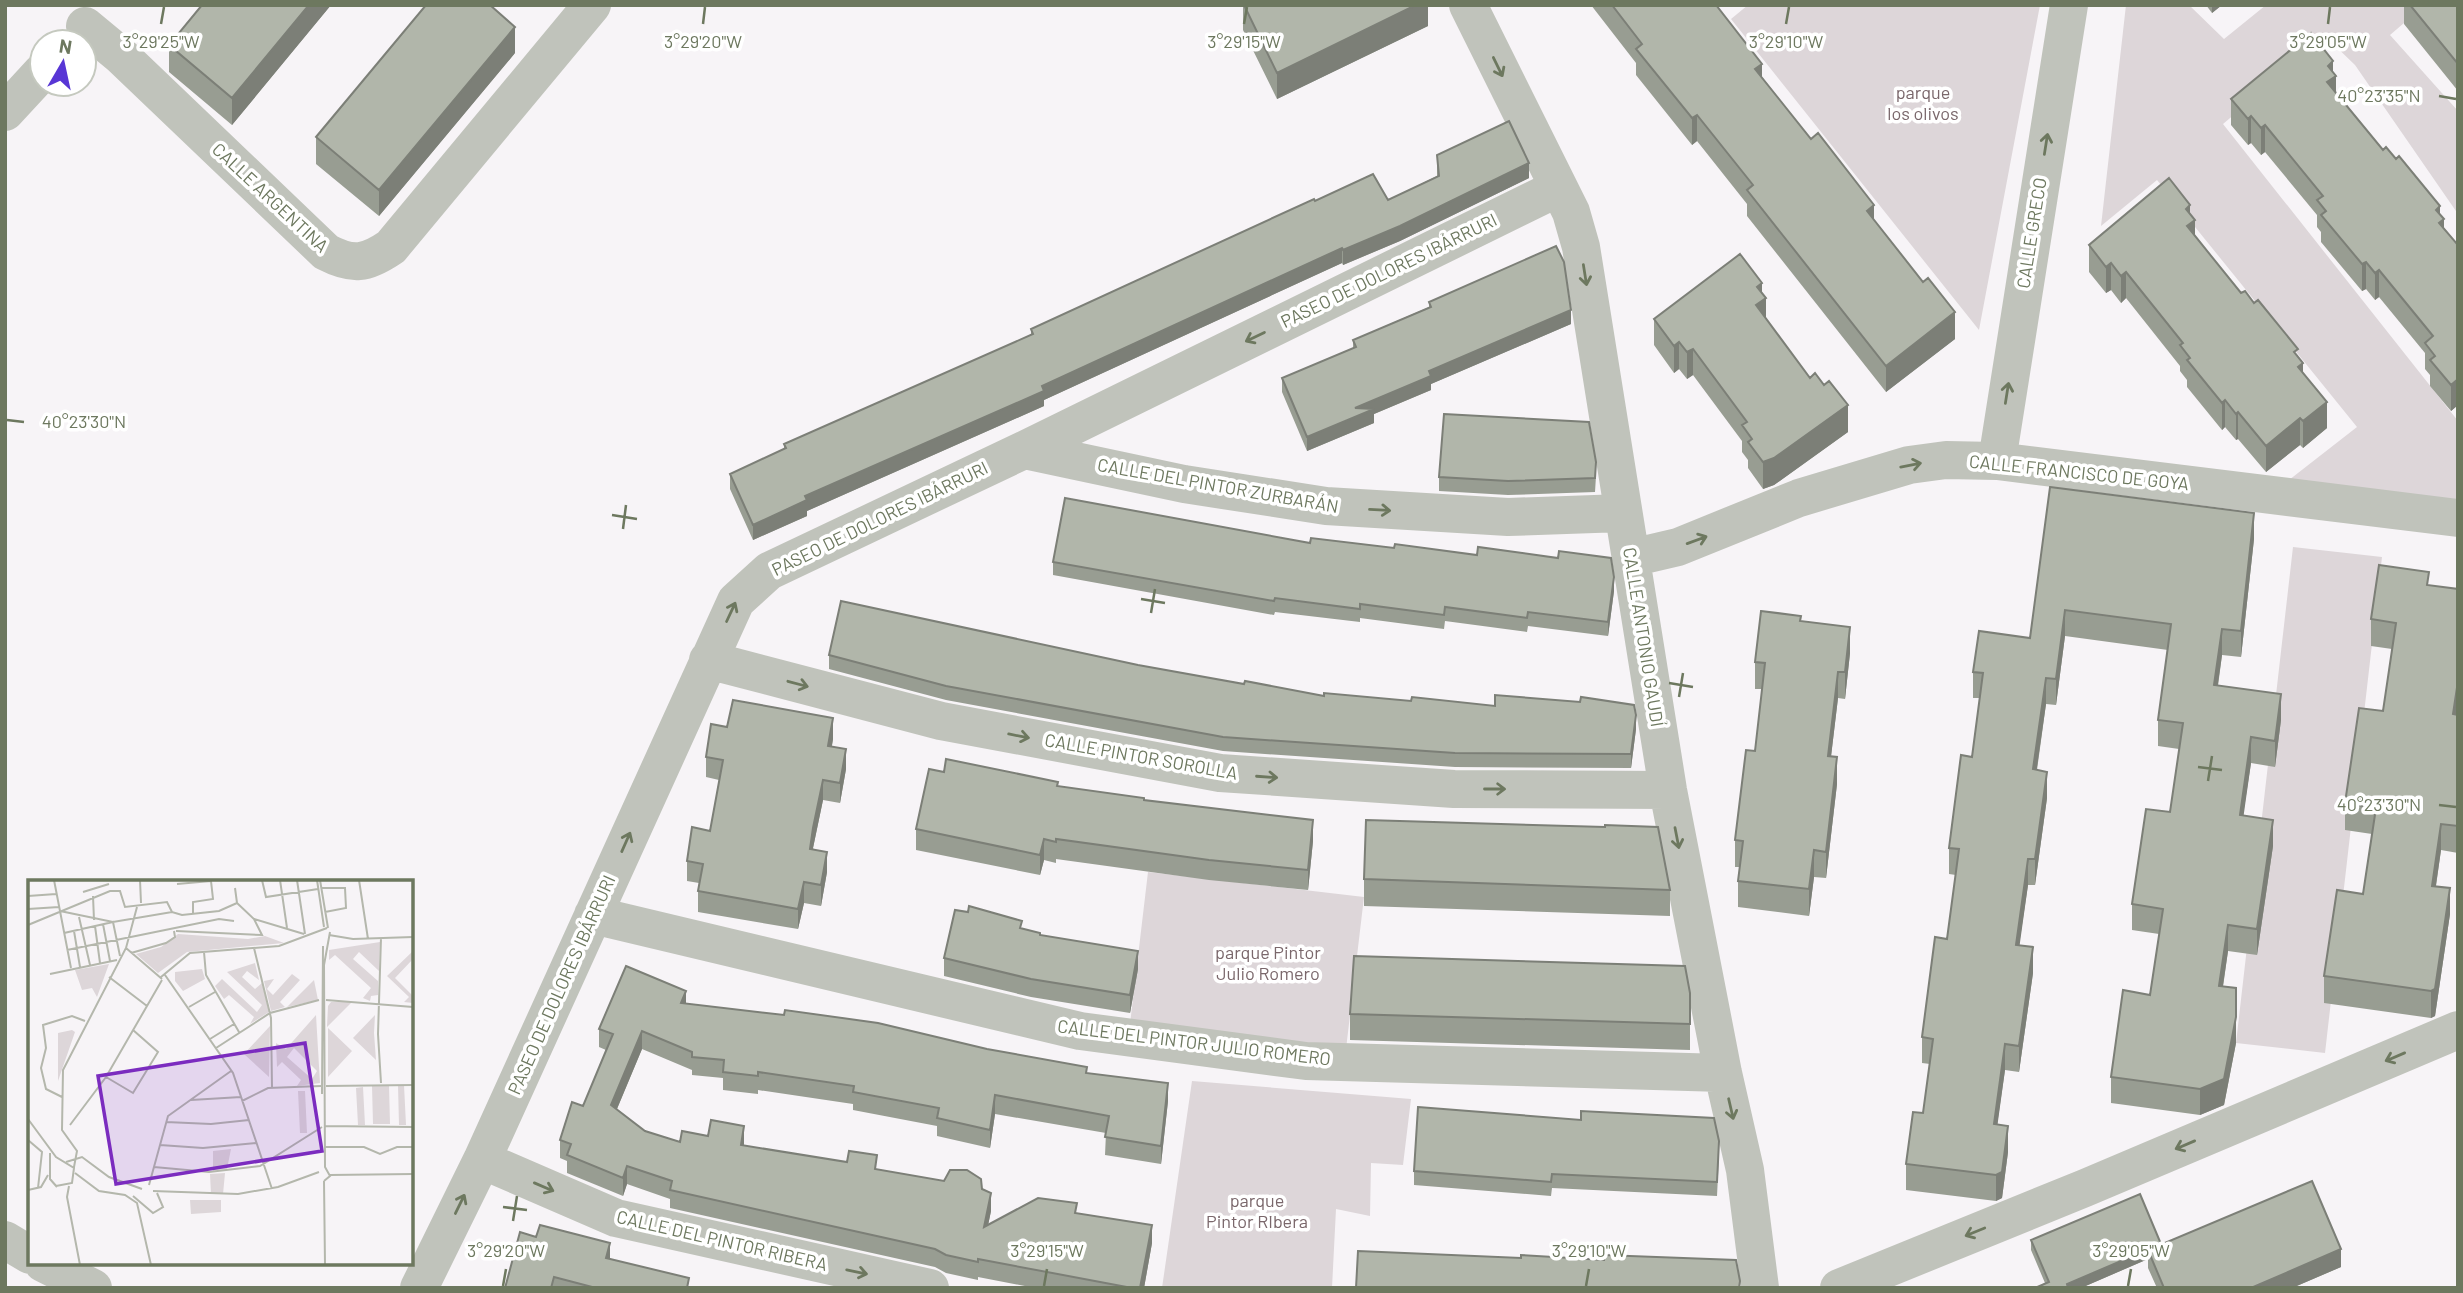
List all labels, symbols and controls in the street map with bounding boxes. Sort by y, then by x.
north arrow [28,28,98,98]
text: 3°29'25"W [123,30,200,52]
text: 3°29'20"W [664,30,742,52]
text: 3°29'15"W [1207,30,1281,52]
text: 3°29'10"W [1749,30,1823,52]
text: 3°29'05"W [2289,30,2367,52]
text: N [58,33,74,58]
one-way arrow [1492,56,1506,76]
park label: parque los olivos [1887,81,1959,124]
text: 40°23'35"N [2337,84,2421,106]
one-way arrow [2040,133,2053,156]
street label: CALLE ARGENTINA [208,138,333,257]
street label: CALLE GRECO [2011,176,2051,290]
street label: PASEO DE DOLORES IBÁRRURI [1277,208,1500,332]
one-way arrow [1579,263,1592,286]
one-way arrow [1245,330,1266,344]
one-way arrow [2001,382,2014,405]
text: 40°23'30"N [42,410,126,432]
street label: CALLE FRANCISCO DE GOYA [1968,450,2190,494]
street label: CALLE DEL PINTOR ZURBARÁN [1096,453,1340,517]
street label: PASEO DE DOLORES IBÁRRURI [768,456,991,580]
one-way arrow [1899,458,1922,472]
one-way arrow [1369,503,1392,516]
one-way arrow [1685,533,1707,545]
street label: CALLE ANTONIO GAUDÍ [1619,546,1669,728]
one-way arrow [724,602,738,623]
one-way arrow [786,678,809,691]
street label: CALLE PINTOR SOROLLA [1043,728,1239,784]
one-way arrow [1007,729,1030,743]
one-way arrow [1256,770,1279,783]
one-way arrow [1483,782,1506,796]
text: 40°23'30"N [2337,793,2421,815]
one-way arrow [1671,826,1684,849]
one-way arrow [620,832,633,853]
street label: PASEO DE DOLORES IBÁRRURI [503,871,620,1098]
inset map [28,880,413,1265]
park label: parque Pintor Julio Romero [1215,941,1321,984]
street label: CALLE DEL PINTOR JULIO ROMERO [1056,1014,1332,1070]
one-way arrow [2385,1051,2406,1064]
one-way arrow [1725,1097,1739,1120]
one-way arrow [2175,1140,2197,1153]
one-way arrow [533,1181,555,1194]
park label: parque Pintor RIbera [1206,1189,1308,1232]
one-way arrow [453,1194,467,1215]
street label: CALLE DEL PINTOR RIBERA [615,1205,830,1275]
one-way arrow [1965,1227,1986,1240]
text: 3°29'20"W [467,1239,545,1261]
text: 3°29'15"W [1010,1239,1084,1261]
text: 3°29'10"W [1552,1239,1626,1261]
text: 3°29'05"W [2092,1239,2170,1261]
one-way arrow [845,1266,868,1280]

